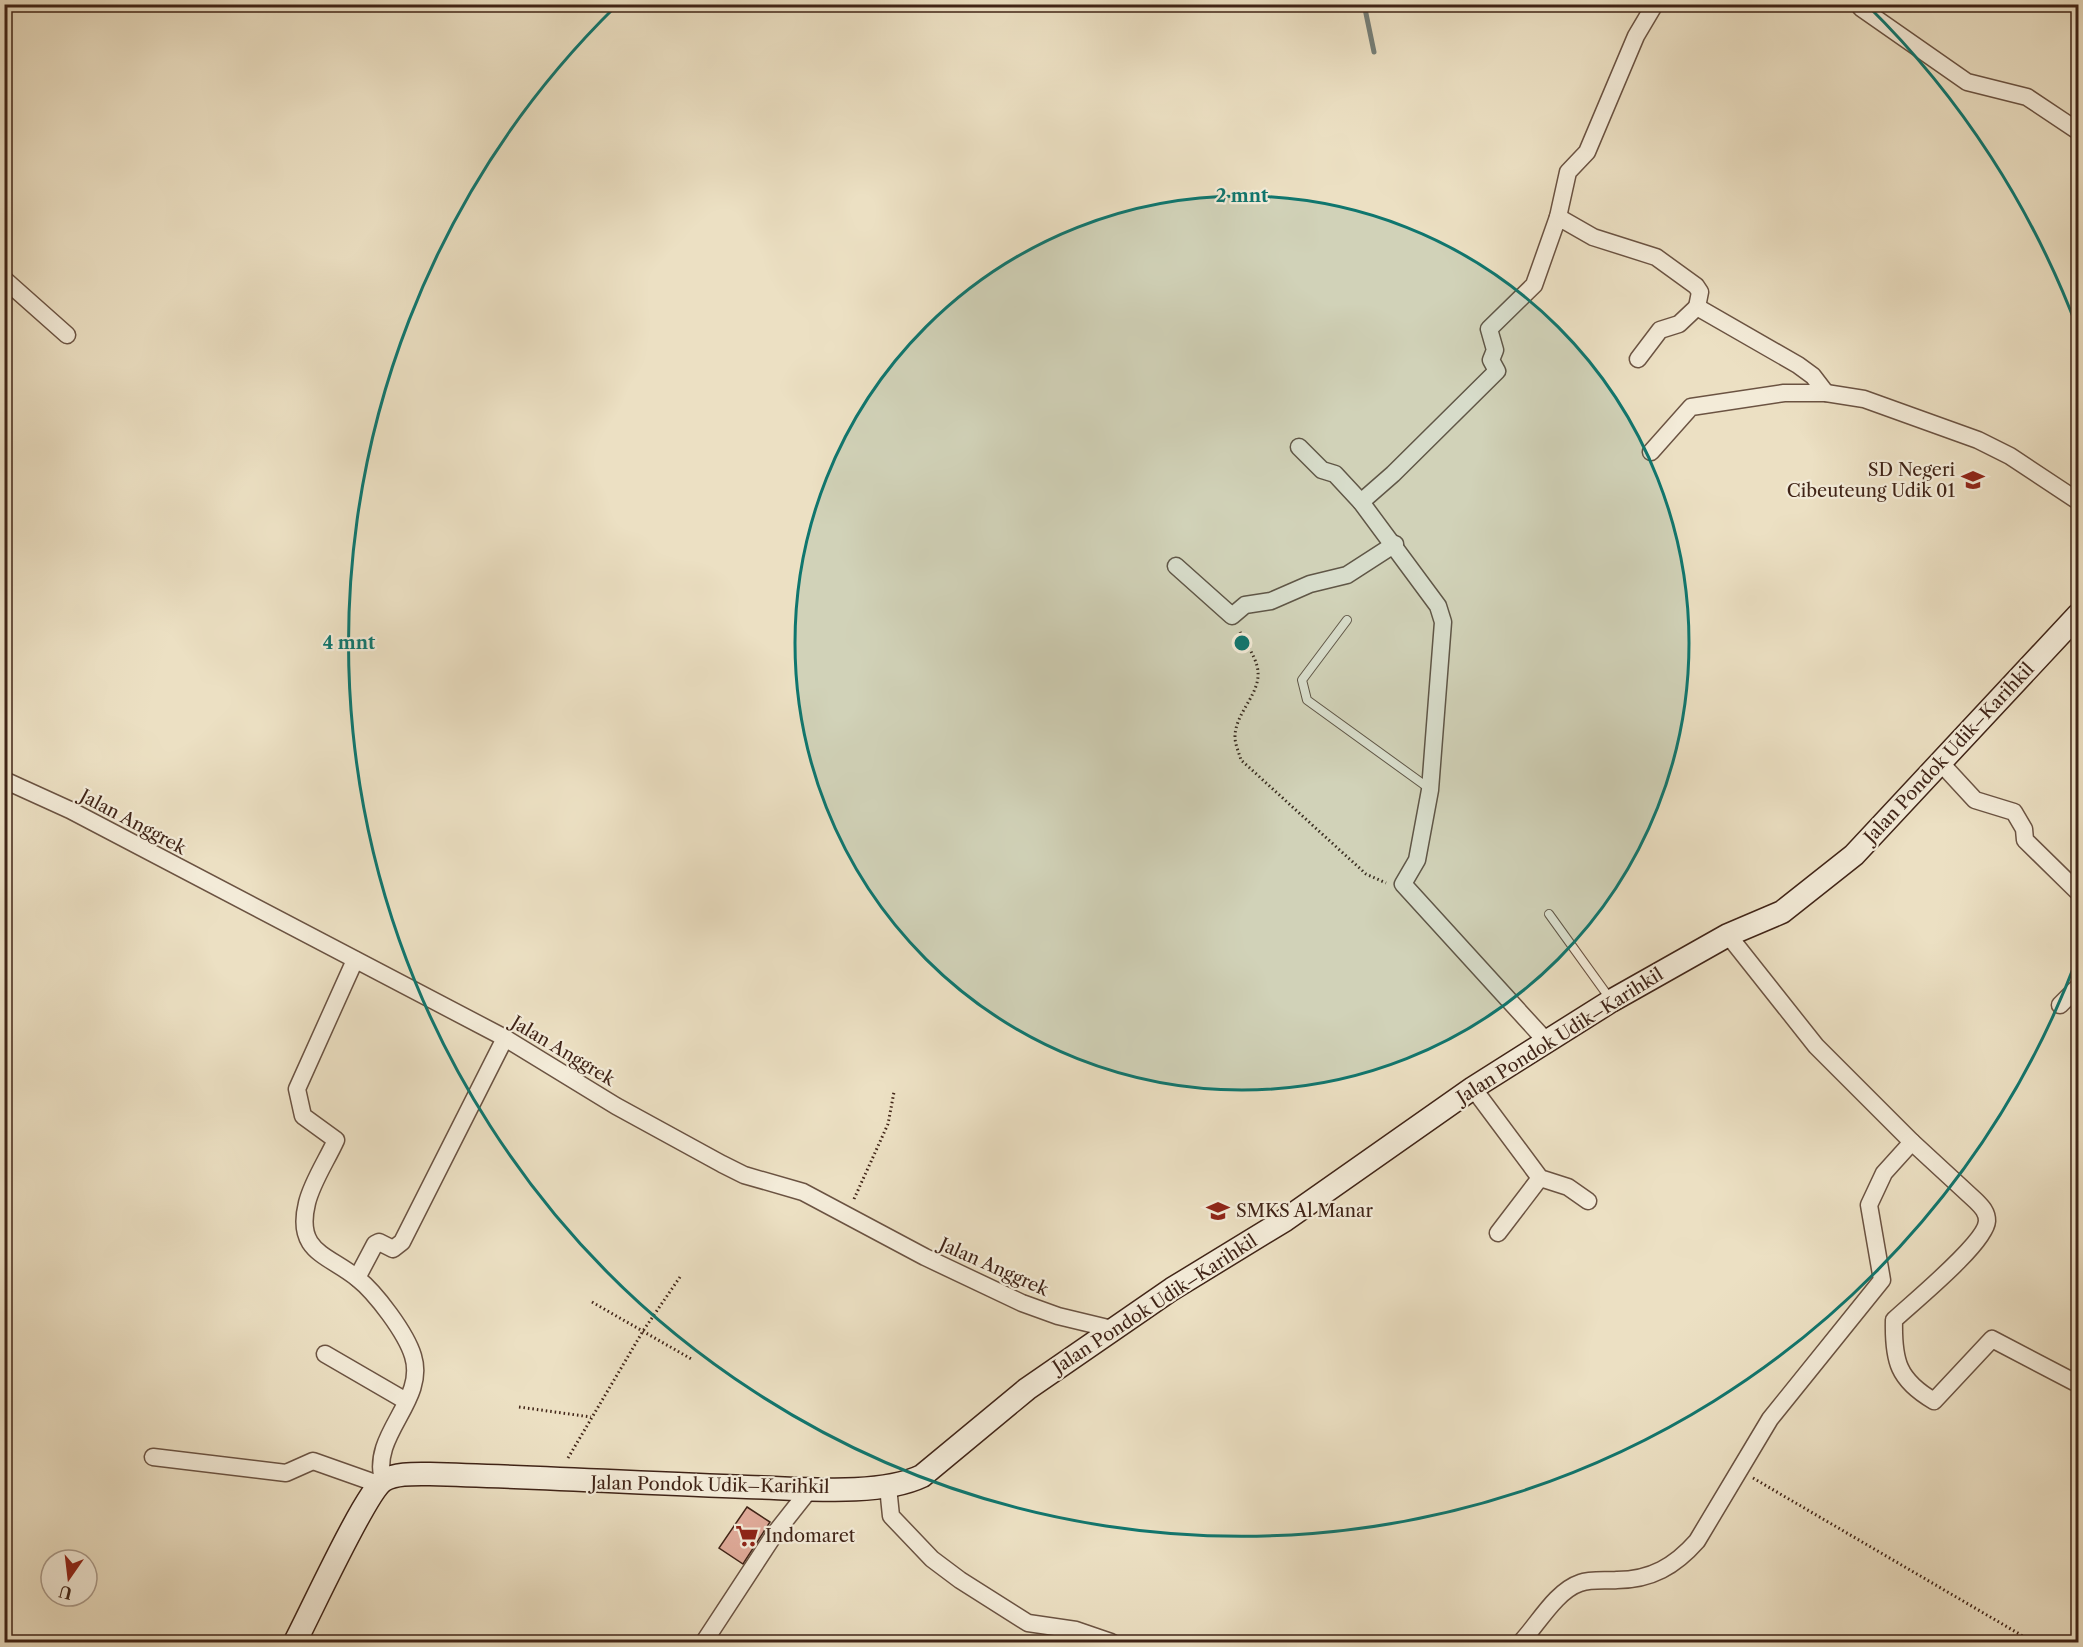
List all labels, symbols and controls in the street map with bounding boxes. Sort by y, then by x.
text: 2 mnt [1216,185,1269,207]
place label: SD Negeri Cibeuteung Udik 01 [1787,459,1956,502]
school or university icon: SD Negeri Cibeuteung Udik 01 [1960,467,1986,493]
text: 4 mnt [323,632,376,654]
centre of rings [1232,633,1252,653]
street label: Jalan Pondok Udik–Karihkil [1857,658,2039,850]
street label: Jalan Anggrek [73,783,191,860]
street label: Jalan Pondok Udik–Karihkil [1450,963,1667,1110]
street label: Jalan Anggrek [505,1010,620,1091]
school or university icon: SMKS Al Manar [1205,1198,1231,1224]
place label: SMKS Al Manar [1236,1200,1374,1222]
street label: Jalan Pondok Udik–Karihkil [1046,1230,1261,1380]
street label: Jalan Anggrek [933,1232,1053,1302]
street label: Jalan Pondok Udik–Karihkil [587,1472,830,1498]
supermarket icon: Indomaret [734,1523,760,1549]
place label: Indomaret [765,1525,856,1547]
north arrow [39,1548,99,1608]
text: U [57,1581,74,1604]

